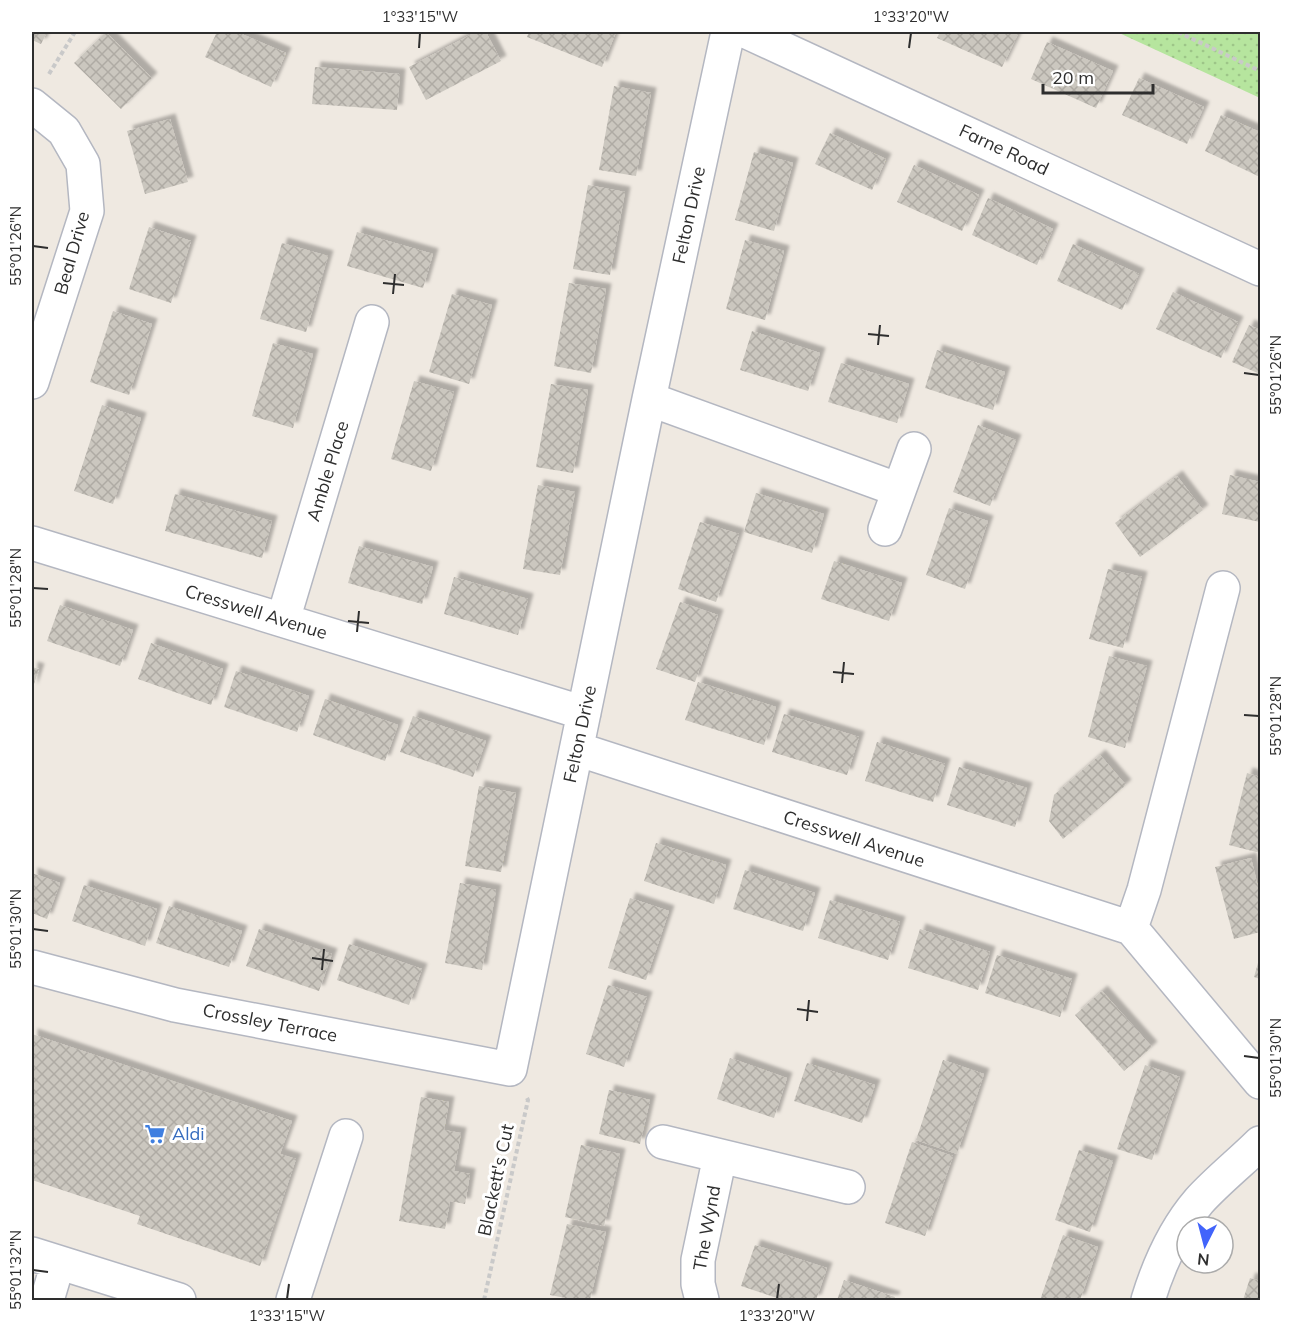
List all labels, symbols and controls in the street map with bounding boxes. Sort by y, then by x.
text: 1°33'15"W [382,7,459,26]
text: 1°33'20"W [873,7,950,26]
scale bar [1043,57,1152,95]
text: 20 m [1052,66,1094,89]
street label: Farne Road [956,119,1053,180]
street label: Felton Drive [667,164,710,266]
text: 55°01'26"N [6,206,25,286]
street label: Beal Drive [49,209,94,297]
text: 55°01'26"N [1266,335,1285,415]
street label: Amble Place [301,418,354,524]
text: 55°01'28"N [6,548,25,628]
street label: Cresswell Avenue [182,579,330,644]
text: 55°01'28"N [1266,676,1285,756]
street label: Felton Drive [558,683,601,785]
street label: Cresswell Avenue [780,805,928,872]
text: 55°01'30"N [6,889,25,969]
street label: Crossley Terrace [201,998,339,1047]
text: 55°01'30"N [1266,1018,1285,1098]
supermarket icon: Aldi [143,1122,167,1146]
place label: Aldi [172,1122,205,1145]
street label: Blackett's Cut [472,1122,519,1238]
street label: The Wynd [688,1183,725,1272]
north arrow [1175,1215,1235,1275]
text: 55°01'32"N [6,1230,25,1310]
text: N [1196,1249,1210,1270]
text: 1°33'15"W [249,1306,326,1325]
text: 1°33'20"W [739,1306,816,1325]

